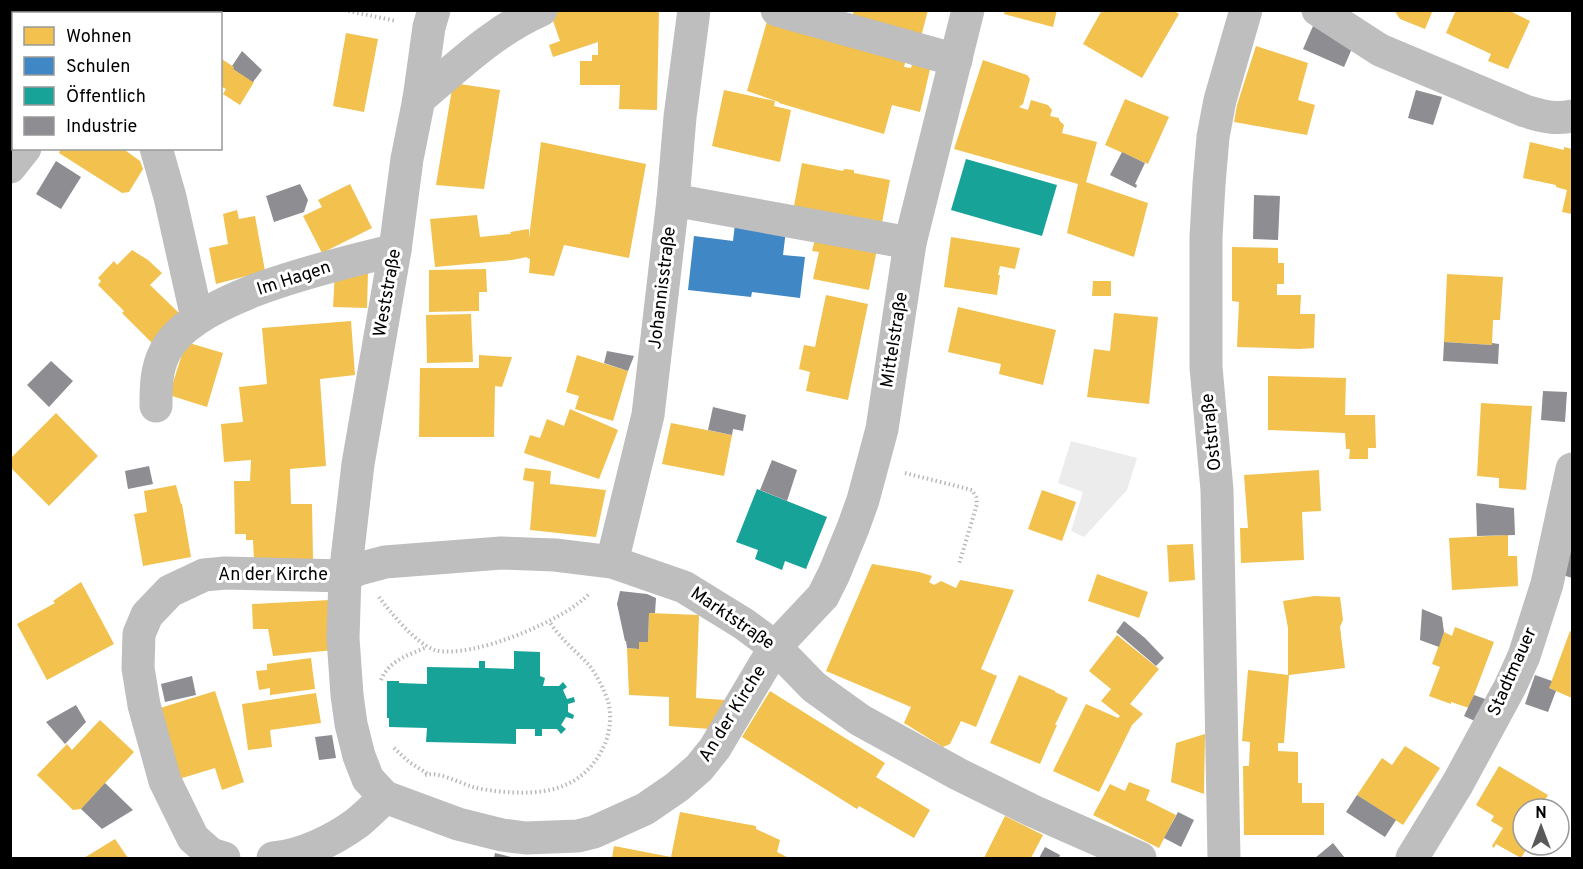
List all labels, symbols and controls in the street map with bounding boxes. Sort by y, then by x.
legend [12,12,222,150]
text: Wohnen [66,26,132,49]
text: Schulen [66,56,130,79]
text: Öffentlich [66,84,146,109]
text: Industrie [66,116,137,139]
street label: Johannisstraße [644,225,682,351]
street label: Weststraße [369,247,407,339]
street label: Im Hagen [254,256,334,302]
street label: Mittelstraße [876,290,914,390]
street label: Oststraße [1197,392,1227,472]
street label: An der Kirche [218,564,328,587]
street label: Marktstraße [686,582,778,656]
street label: Stadtmauer [1483,624,1543,720]
street label: An der Kirche [694,661,772,767]
north arrow [1511,797,1571,857]
text: N [1535,804,1547,824]

